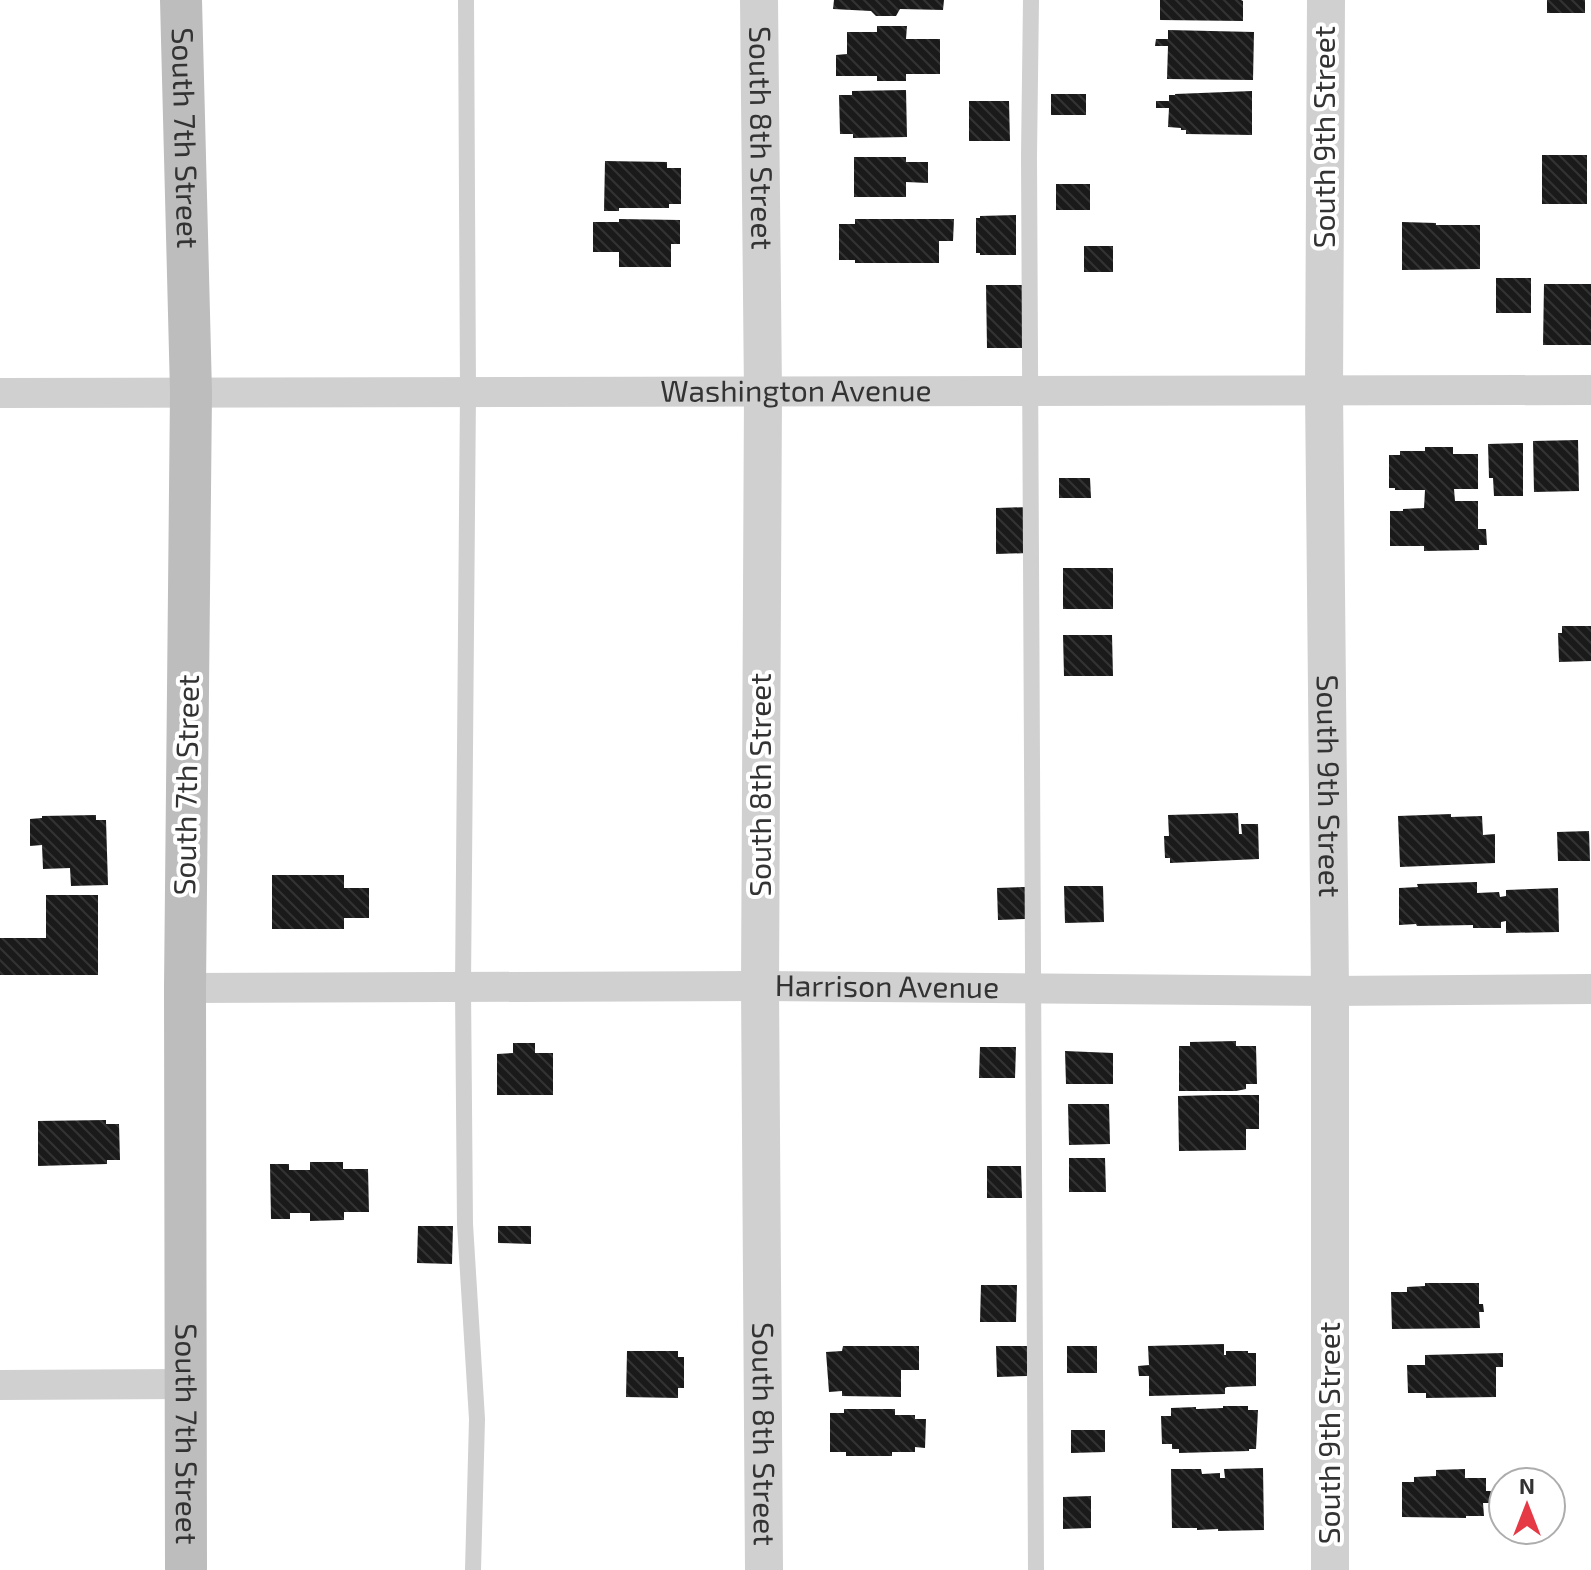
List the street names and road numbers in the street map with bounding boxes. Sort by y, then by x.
street label: South 8th Street [743,26,782,250]
street label: South 9th Street [1305,26,1341,248]
street label: South 7th Street [166,27,207,249]
street label: Washington Avenue [660,371,932,408]
street label: South 8th Street [741,673,777,897]
street label: South 7th Street [165,674,205,896]
street label: South 9th Street [1311,674,1349,898]
street label: Harrison Avenue [775,966,999,1004]
street label: South 8th Street [746,1322,784,1546]
street label: South 9th Street [1310,1322,1346,1544]
street label: South 7th Street [170,1323,206,1544]

